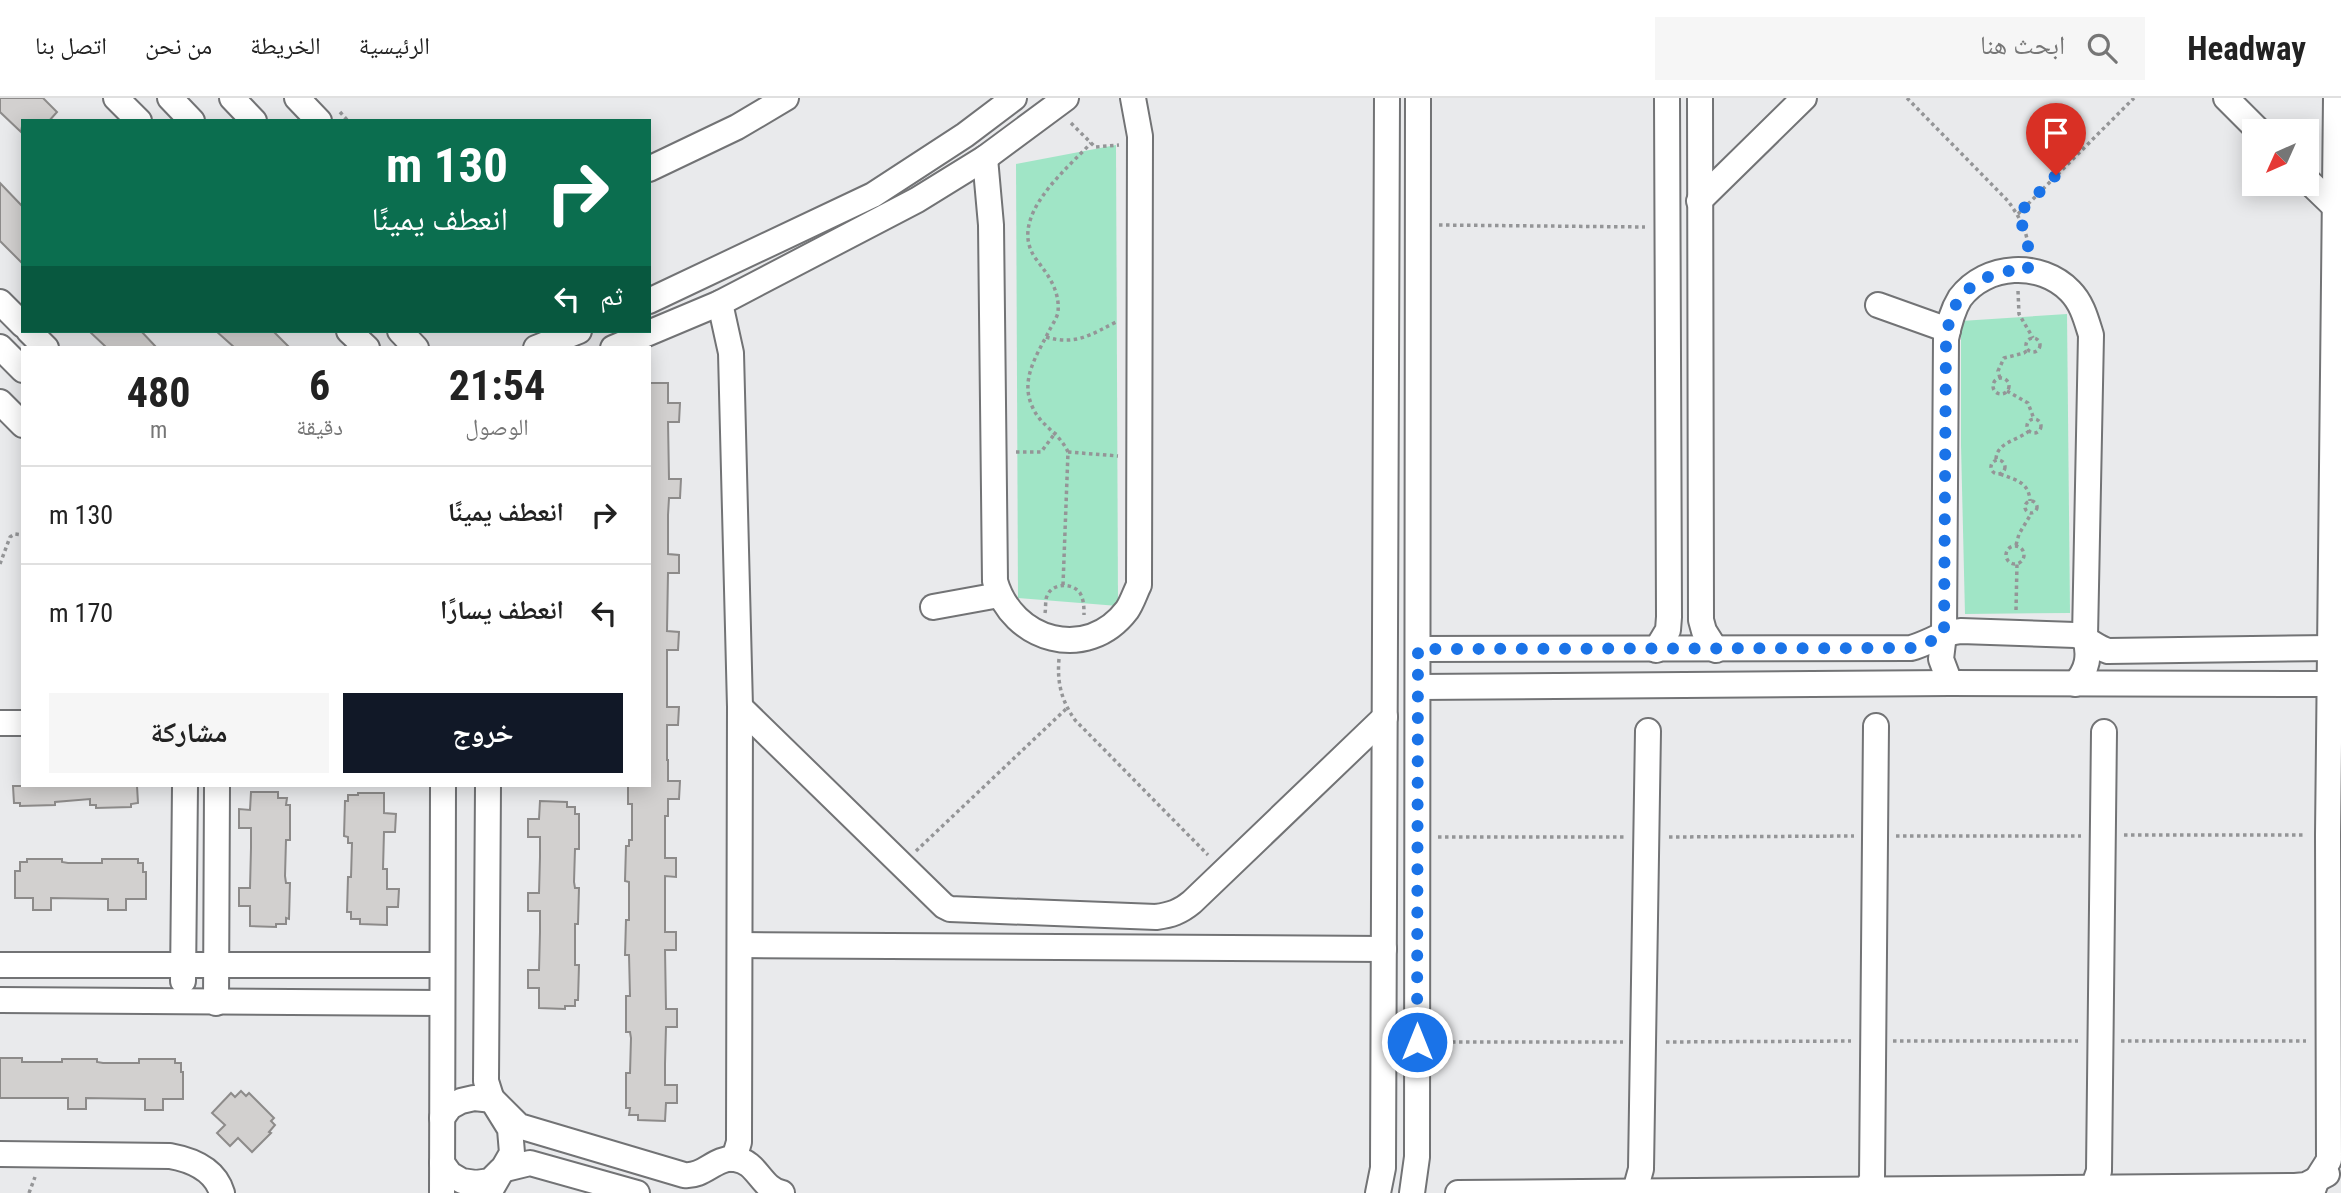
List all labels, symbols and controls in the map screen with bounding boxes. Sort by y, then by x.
search box [1655,17,2145,80]
icon: search [2083,29,2121,67]
text: Headway [2187,29,2306,68]
text: ابحث هنا [1980,30,2065,60]
text: اتصل بنا [35,32,107,60]
text: من نحن [145,32,212,60]
text: الخريطة [250,32,321,60]
text: الرئيسية [359,32,430,60]
pin [2026,103,2086,175]
icon: arrive [2037,114,2075,152]
north arrow [2242,119,2319,196]
map controls [2242,119,2319,196]
text: 130 m [386,137,508,194]
icon: right [532,147,623,238]
text: انعطف يمينًا [372,200,508,238]
icon: left [548,280,586,318]
text: ثم [600,281,623,311]
text: 6 [309,361,330,410]
text: 21:54 [449,361,545,410]
text: 480 [127,368,191,417]
text: دقيقة [296,414,343,441]
text: الوصول [465,414,529,441]
text: m [150,417,167,444]
icon: right [585,496,623,534]
text: انعطف يمينًا [448,497,564,527]
text: 130 m [49,500,113,530]
icon: left [585,594,623,632]
text: انعطف يسارًا [440,595,564,625]
text: 170 m [49,598,113,628]
button: مشاركة [49,693,329,773]
button: خروج [343,693,623,773]
position arrow [1380,1005,1454,1079]

